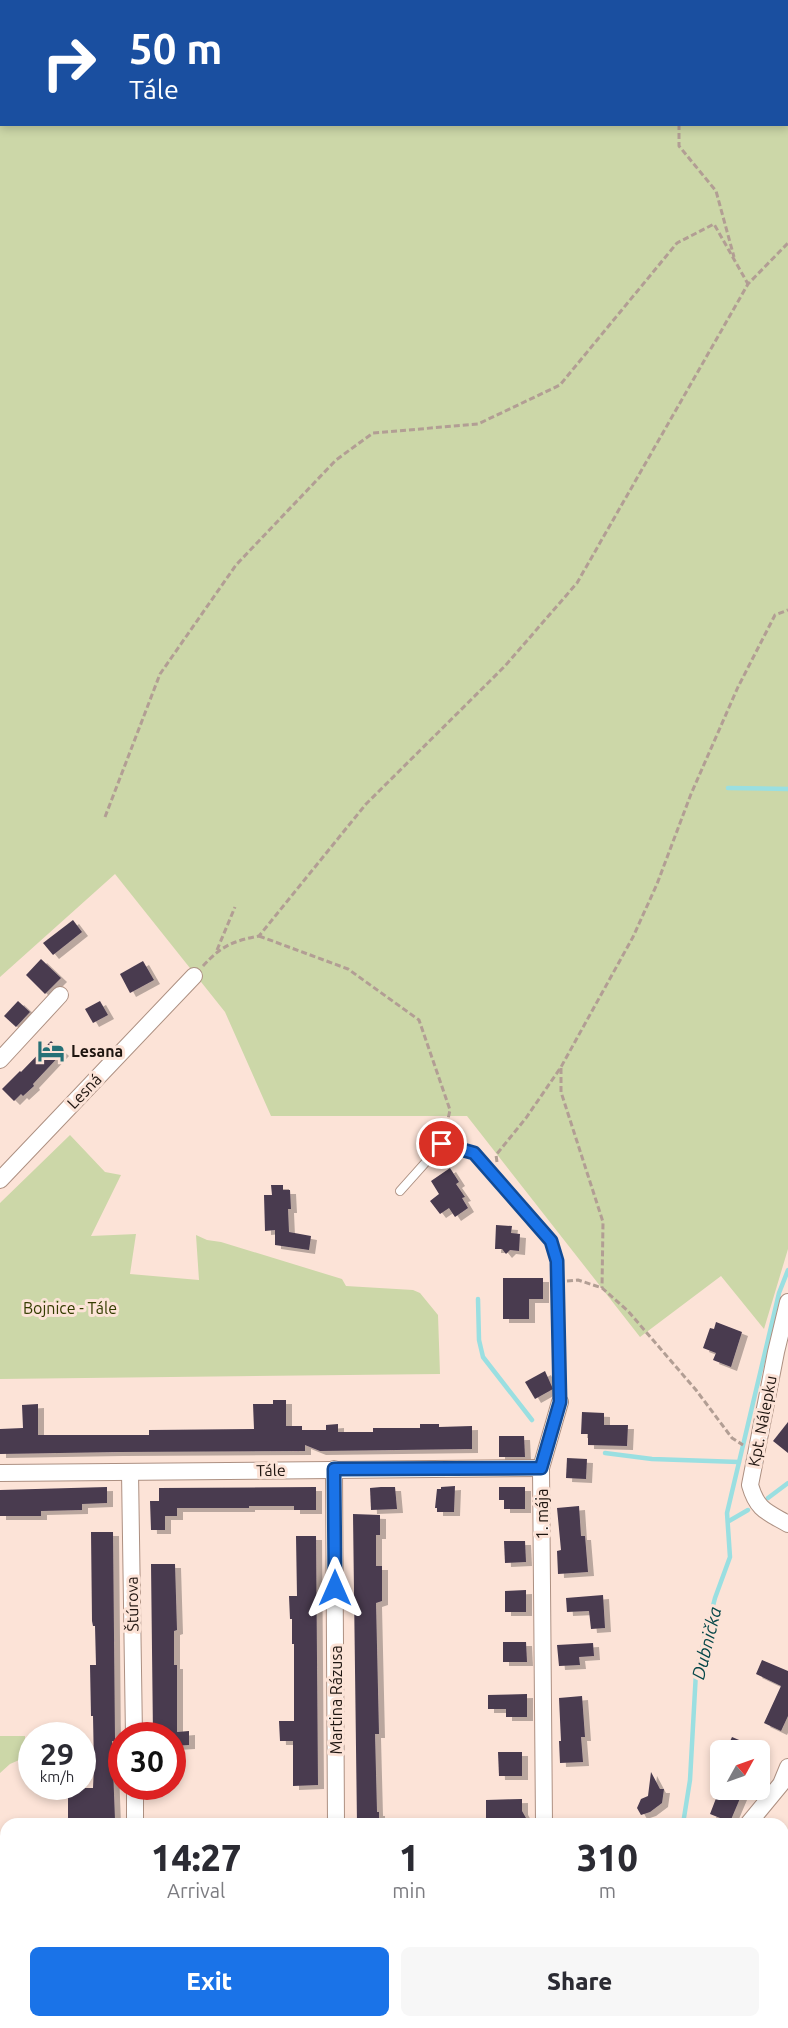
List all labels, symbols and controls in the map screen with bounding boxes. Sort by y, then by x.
icon: right [30,24,108,102]
text: 50 m [129,25,223,72]
text: Tále [129,74,179,104]
hotel icon: Lesana [36,1036,66,1066]
place label: Lesana [71,1042,123,1060]
street label: Lesná [63,1070,105,1112]
pin [416,1118,467,1169]
icon: arrive [425,1127,458,1160]
park label: Bojnice - Tále [23,1299,117,1317]
street label: Kpt. Nálepku [744,1374,780,1468]
street label: Tále [256,1461,286,1479]
street label: 1. mája [533,1489,551,1539]
position arrow [303,1556,367,1620]
street label: Štúrova [122,1576,141,1632]
water label: Dubnička [687,1605,725,1681]
street label: Martina Rázusa [327,1645,345,1755]
speed limit sign: 30 [108,1722,186,1800]
text: 29 [40,1737,74,1771]
north arrow [710,1740,770,1800]
map controls [710,1740,770,1800]
text: km/h [40,1768,74,1785]
text: 14:27 [151,1837,241,1878]
text: 1 [399,1837,419,1878]
text: 310 [577,1837,638,1878]
text: Arrival [167,1879,225,1902]
text: min [392,1879,426,1902]
text: m [599,1879,616,1902]
button: Exit [30,1947,389,2016]
button: Share [401,1947,759,2016]

